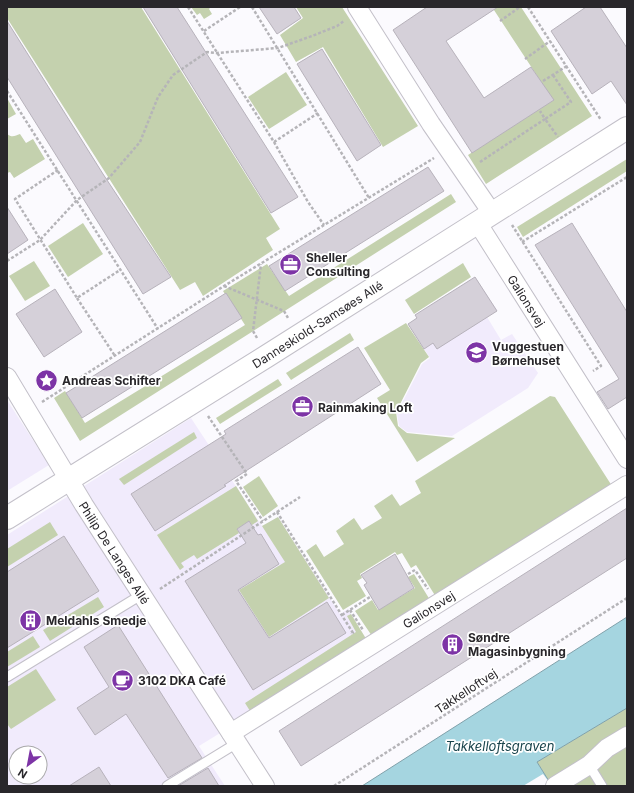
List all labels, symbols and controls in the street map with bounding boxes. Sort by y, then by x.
place label: Sheller Consulting [306,250,370,279]
office icon: Sheller Consulting [277,251,303,277]
street label: Galionsvej [505,272,549,329]
street label: Danneskiold-Samsøes Allé [249,277,386,371]
place label: Vuggestuen Børnehuset [492,339,564,368]
school or university icon: Vuggestuen Børnehuset [463,340,489,366]
place icon: Andreas Schifter [34,367,60,393]
place label: Andreas Schifter [62,373,161,388]
office icon: Rainmaking Loft [290,394,316,420]
place label: Rainmaking Loft [318,400,413,415]
street label: Philip De Langes Allé [76,498,153,607]
street label: Galionsvej [400,587,457,631]
building icon: Meldahls Smedje [17,607,43,633]
place label: Meldahls Smedje [46,613,146,628]
place label: Søndre Magasinbygning [468,630,566,659]
building icon: Søndre Magasinbygning [440,631,466,657]
street label: Takkelloftvej [432,665,500,717]
cafe icon: 3102 DKA Café [109,667,135,693]
place label: 3102 DKA Café [138,673,226,688]
water label: Takkelloftsgraven [445,738,555,754]
north arrow [8,745,48,785]
text: N [15,765,30,782]

